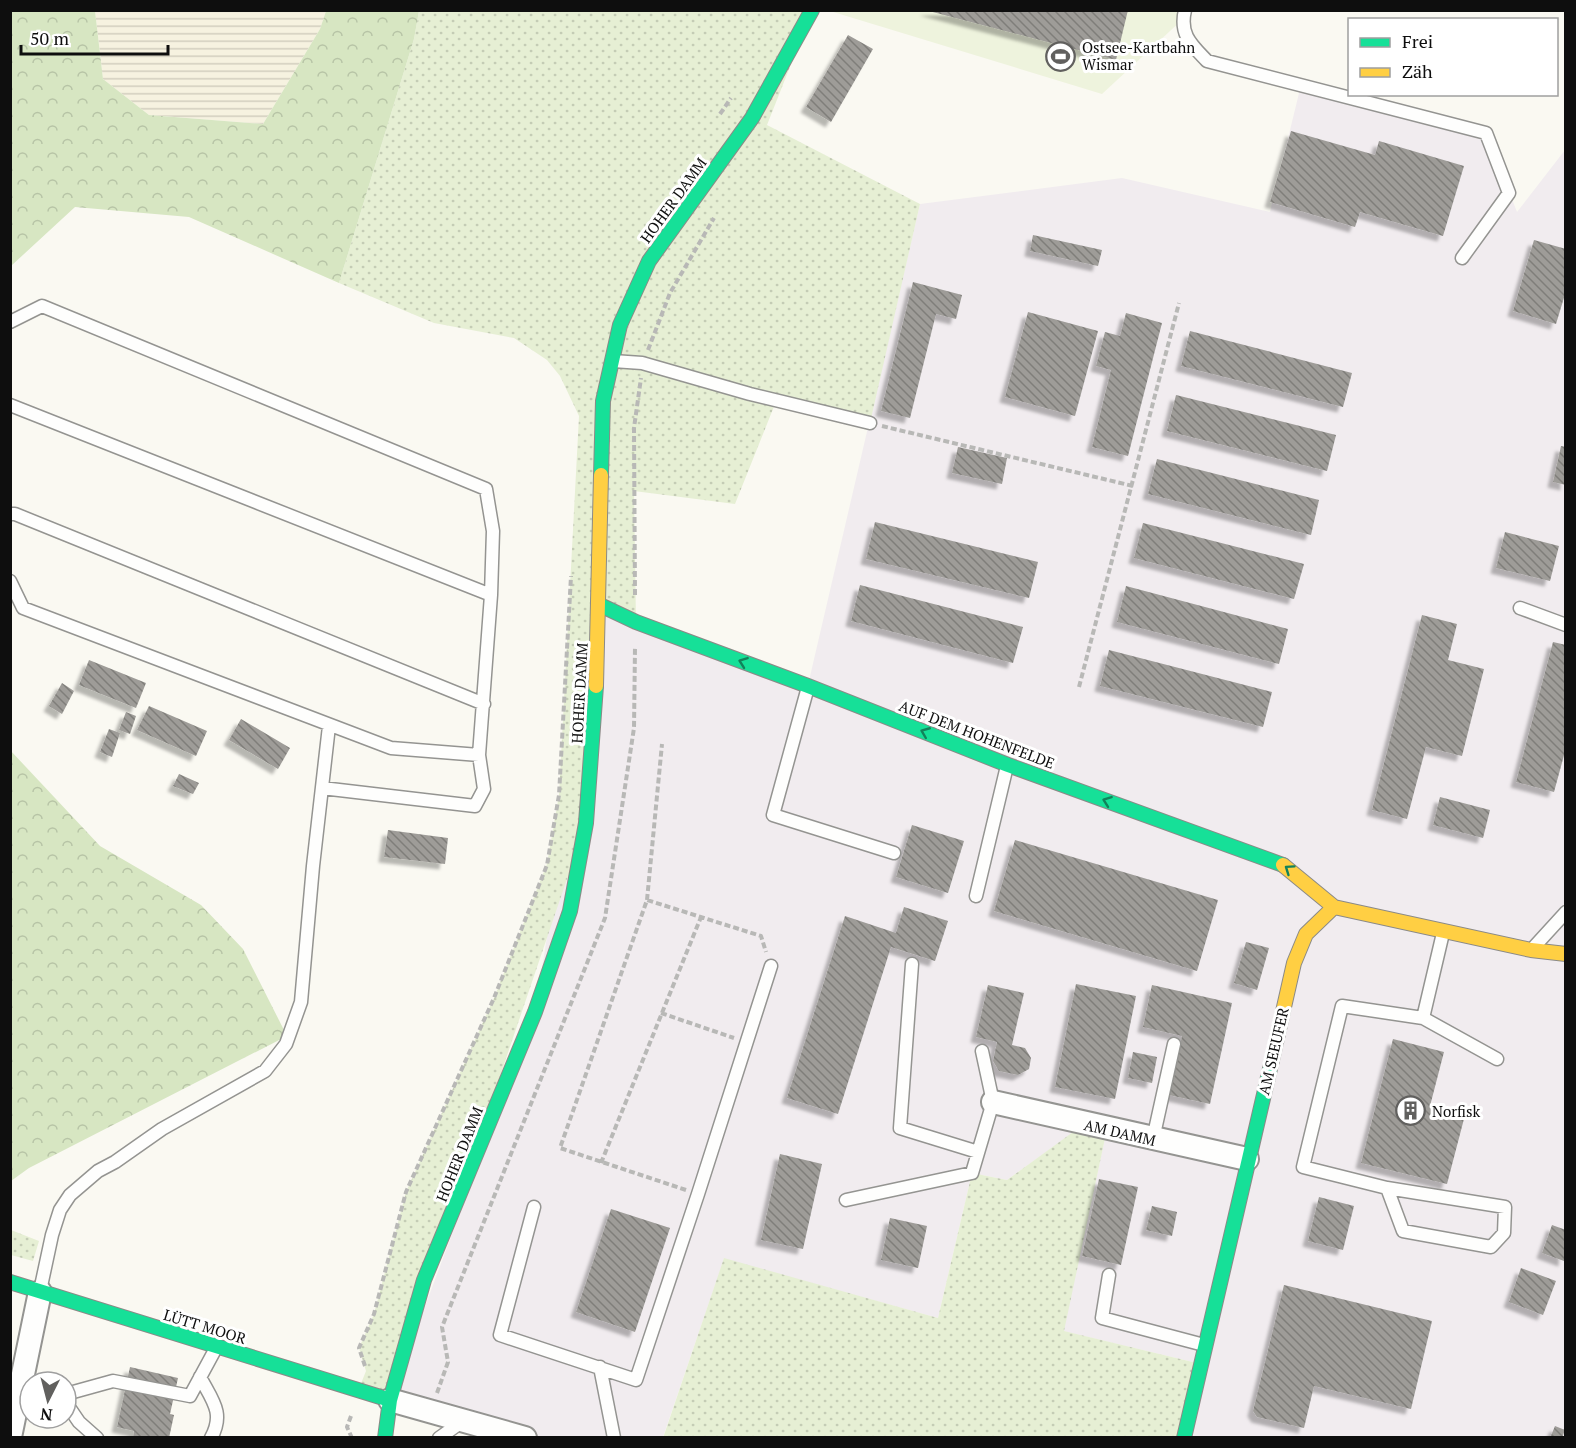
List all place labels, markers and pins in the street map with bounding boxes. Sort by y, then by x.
place label: Ostsee-Kartbahn Wismar [1082,37,1195,74]
sports icon: Ostsee-Kartbahn Wismar [1045,40,1077,72]
building icon: Norfisk [1395,1095,1427,1127]
place label: Norfisk [1432,1101,1481,1121]

